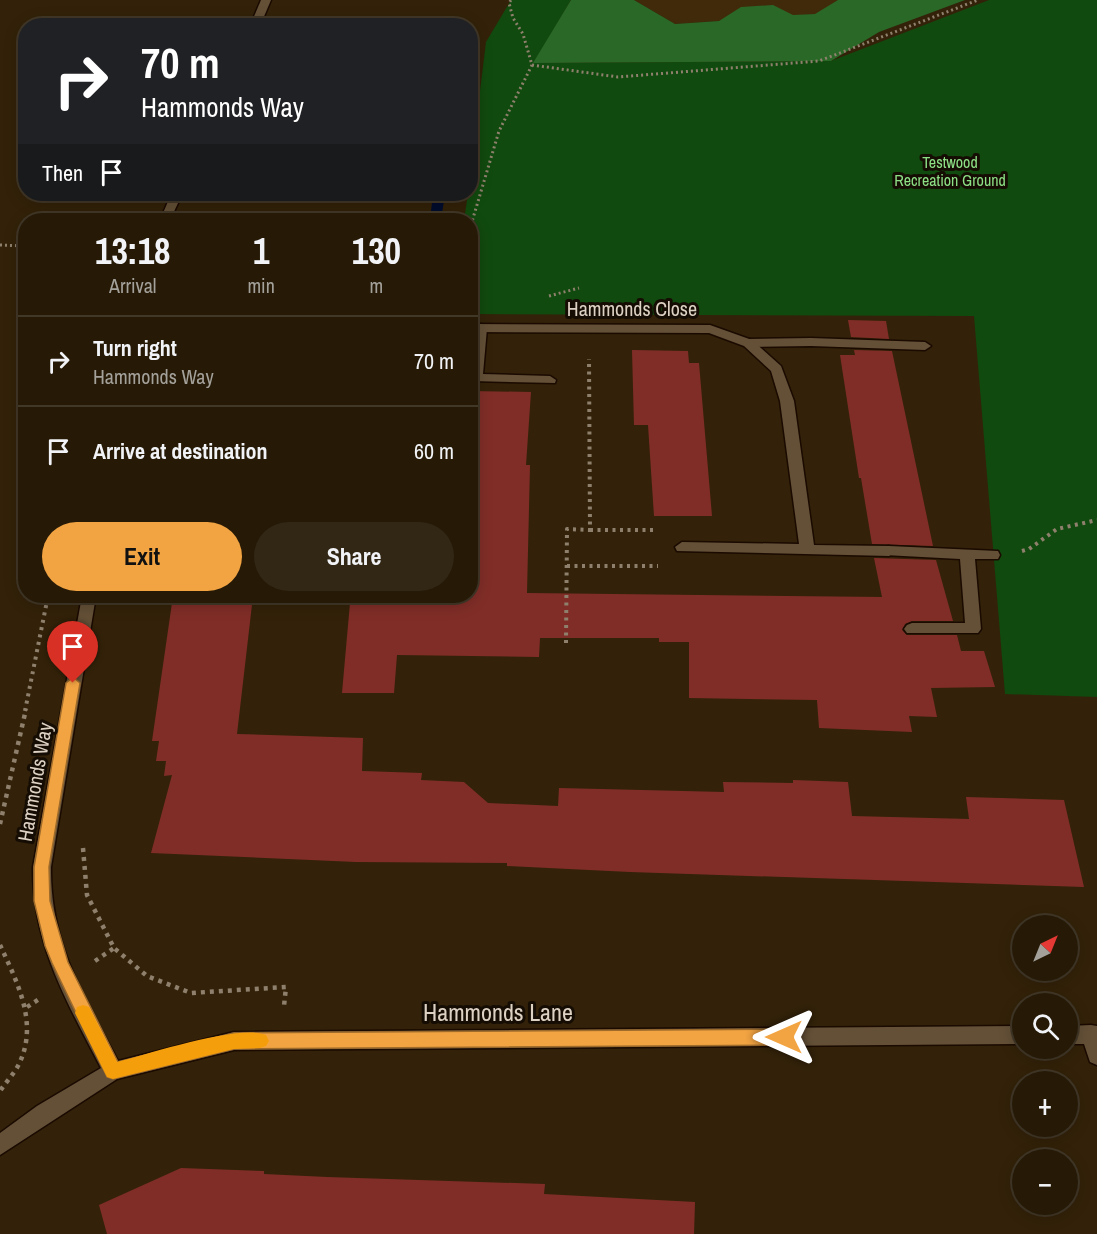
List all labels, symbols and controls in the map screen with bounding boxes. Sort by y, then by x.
text: 70 m [141,35,220,91]
icon: right [42,42,120,120]
text: Hammonds Way [141,89,304,125]
park label: Testwood Recreation Ground [894,151,1006,191]
icon: arrive [95,156,128,189]
text: Then [42,158,83,188]
text: 13:18 [95,227,170,275]
text: 1 [253,227,269,275]
text: 130 [352,227,401,275]
text: Arrival [109,272,156,299]
text: min [247,272,275,299]
text: m [370,272,383,299]
street label: Hammonds Close [567,295,697,322]
text: Turn right [93,333,177,363]
icon: right [42,345,75,378]
text: 70 m [414,346,454,376]
text: Hammonds Way [93,363,214,390]
icon: arrive [42,435,75,468]
text: Arrive at destination [93,436,267,466]
text: 60 m [414,436,454,466]
button: Exit [42,522,242,591]
button: Share [254,522,454,591]
pin [47,621,98,683]
icon: arrive [56,630,89,663]
street label: Hammonds Way [11,719,58,844]
north arrow [1012,915,1078,981]
map controls [1012,915,1078,1215]
button: search [1012,993,1078,1059]
street label: Hammonds Lane [423,996,573,1028]
position arrow [752,1005,816,1069]
button: + [1012,1071,1078,1137]
button: − [1012,1149,1078,1215]

